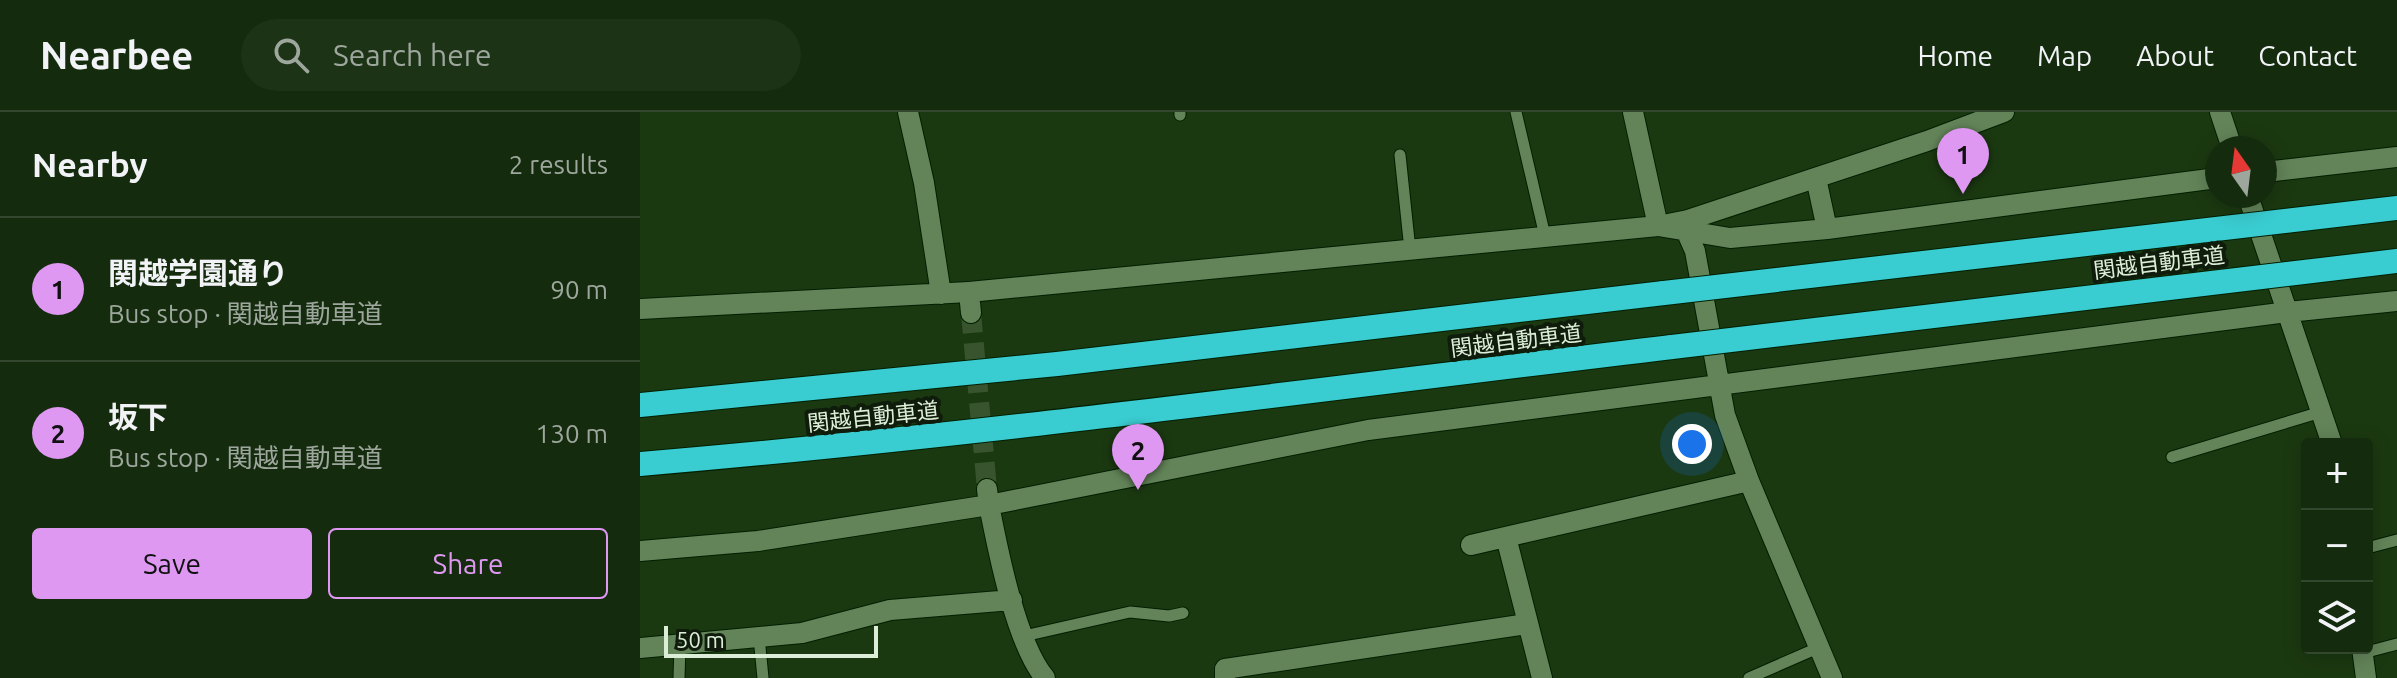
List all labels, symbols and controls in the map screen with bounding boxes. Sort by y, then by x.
search box [241,19,801,91]
icon: search [269,33,313,77]
text: Nearbee [40,34,193,76]
text: Search here [333,38,492,72]
text: Home [1918,40,1993,71]
text: Map [2037,40,2092,71]
text: About [2136,40,2214,71]
text: Contact [2258,40,2357,71]
pin: 1 [1937,128,1989,194]
north arrow [2205,136,2277,208]
text: Nearby [32,145,147,183]
text: 2 results [509,150,608,179]
street label: 関越自動車道 [2092,242,2226,282]
text: 関越学園通り [108,256,288,290]
text: 1 [51,275,65,304]
text: 90 m [550,275,608,304]
text: Bus stop · 関越自動車道 [108,299,383,328]
street label: 関越自動車道 [1449,320,1583,360]
street label: 関越自動車道 [806,397,940,435]
text: 坂下 [108,400,168,434]
text: 2 [51,419,65,448]
text: 130 m [536,419,608,448]
pin: 2 [1112,424,1164,490]
your location [1672,424,1712,464]
map controls [2301,438,2373,654]
button: + [2301,438,2373,510]
text: Bus stop · 関越自動車道 [108,443,383,472]
button: − [2301,510,2373,582]
button: Save [32,528,312,599]
button: Share [328,528,608,599]
button: layers [2301,582,2373,654]
scale bar [664,622,878,658]
text: 50 m [676,627,725,652]

